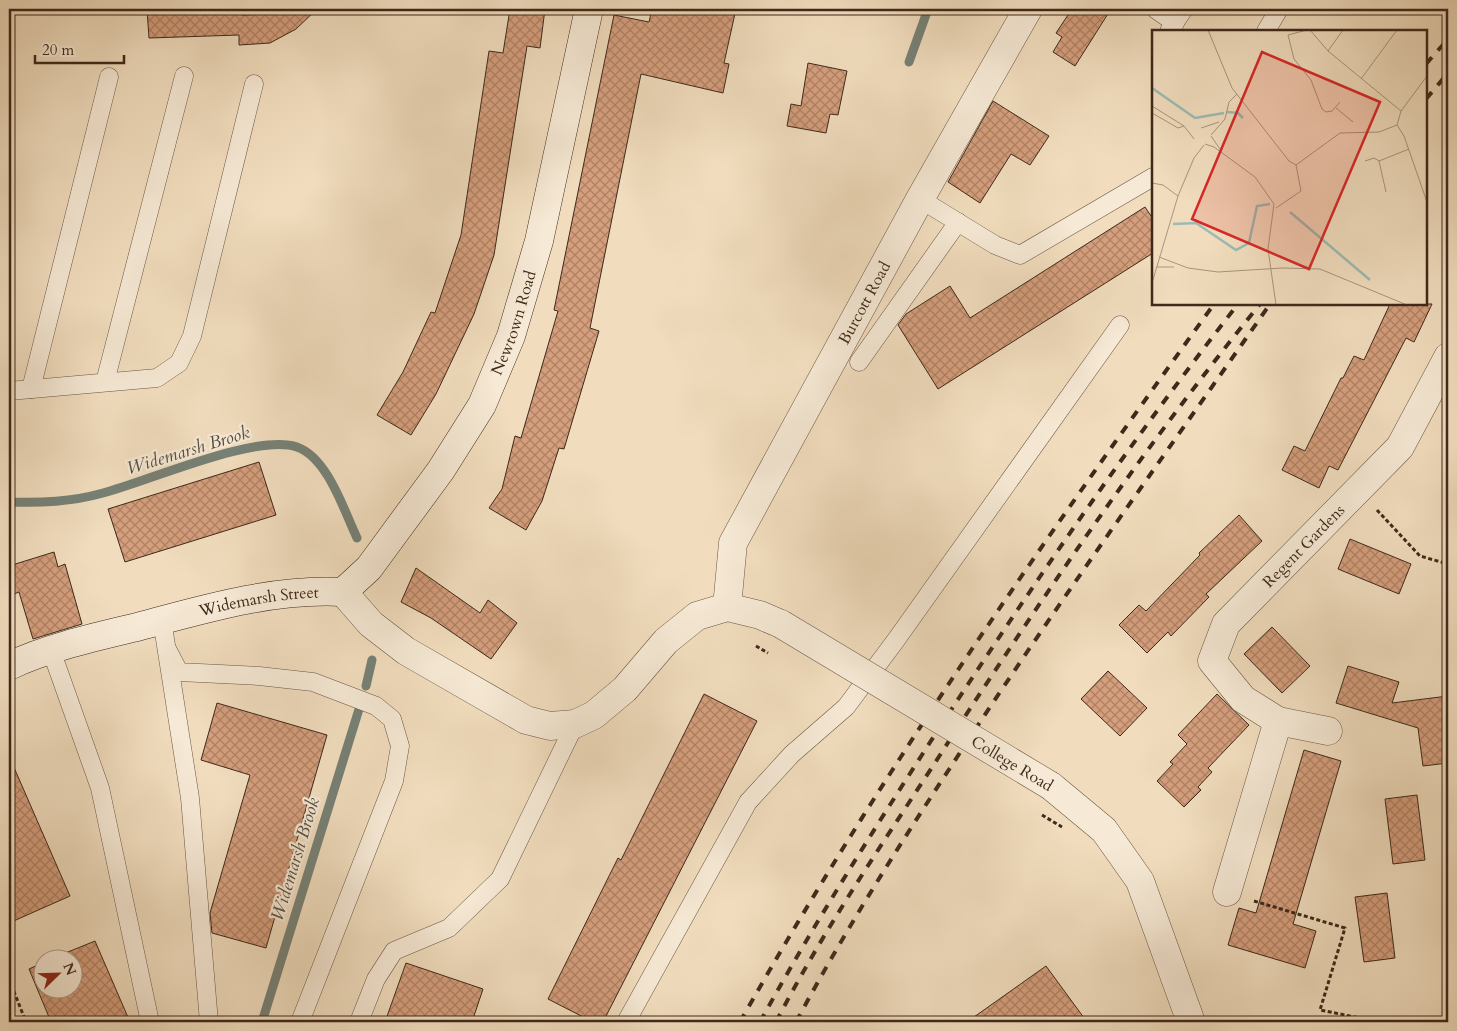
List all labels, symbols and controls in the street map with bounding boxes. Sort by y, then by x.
inset map [1152,30,1427,305]
scale bar [35,32,124,64]
text: 20 m [42,40,74,60]
street label: Burcott Road [833,257,896,348]
street label: Newtown Road [486,268,542,378]
water label: Widemarsh Brook [123,420,253,481]
street label: Regent Gardens [1258,500,1350,593]
street label: Widemarsh Street [196,582,319,622]
street label: College Road [967,731,1058,797]
water label: Widemarsh Brook [265,794,326,924]
north arrow [32,948,82,998]
text: N [58,960,81,978]

